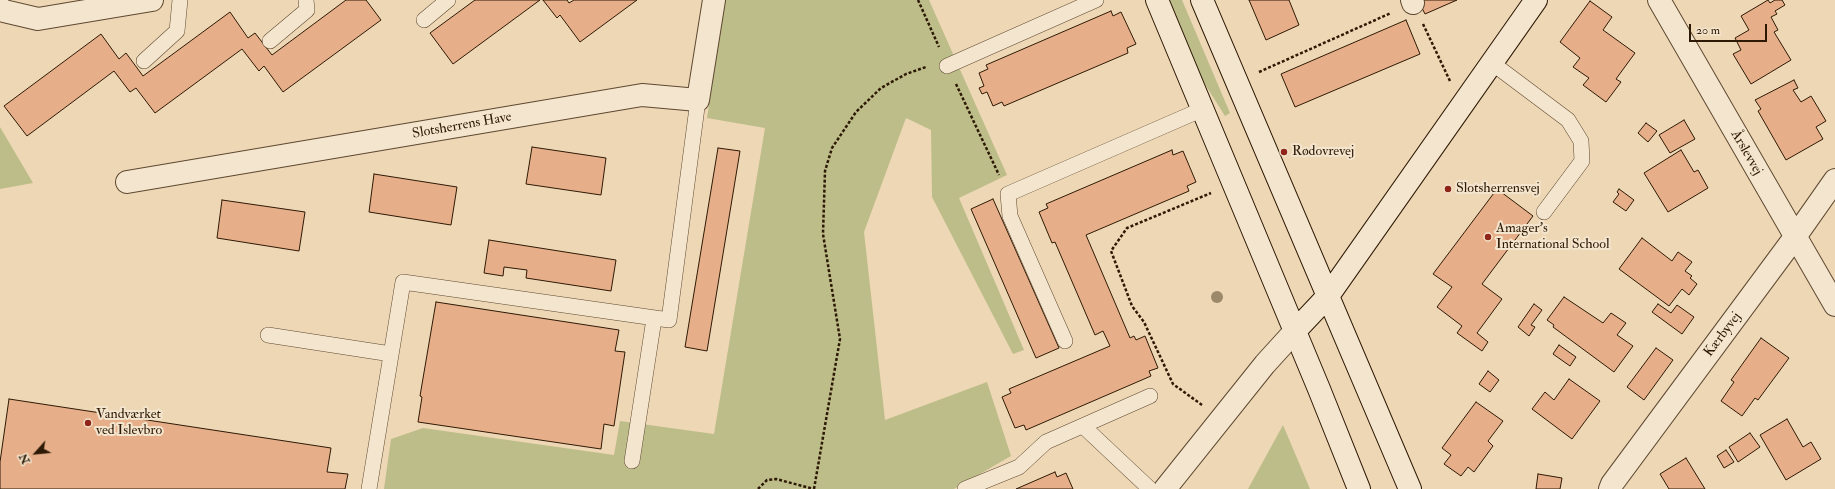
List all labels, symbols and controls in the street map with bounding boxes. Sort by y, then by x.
scale bar [1691,16,1769,42]
text: 20 m [1696,23,1720,38]
street label: Slotsherrens Have [411,109,513,143]
street label: Årslevvej [1726,127,1766,179]
place label: Rødovrevej [1292,144,1354,160]
marker: Rødovrevej [1279,147,1289,157]
place label: Slotsherrensvej [1456,181,1540,197]
marker: Slotsherrensvej [1443,184,1453,194]
place label: Amager's International School [1496,221,1610,254]
marker: Amager's International School [1483,232,1493,242]
street label: Kærbyvej [1701,309,1745,361]
place label: Vandværket ved Islevbro [96,407,162,440]
marker: Vandværket ved Islevbro [83,418,93,428]
north arrow [16,433,56,473]
text: N [17,451,33,466]

